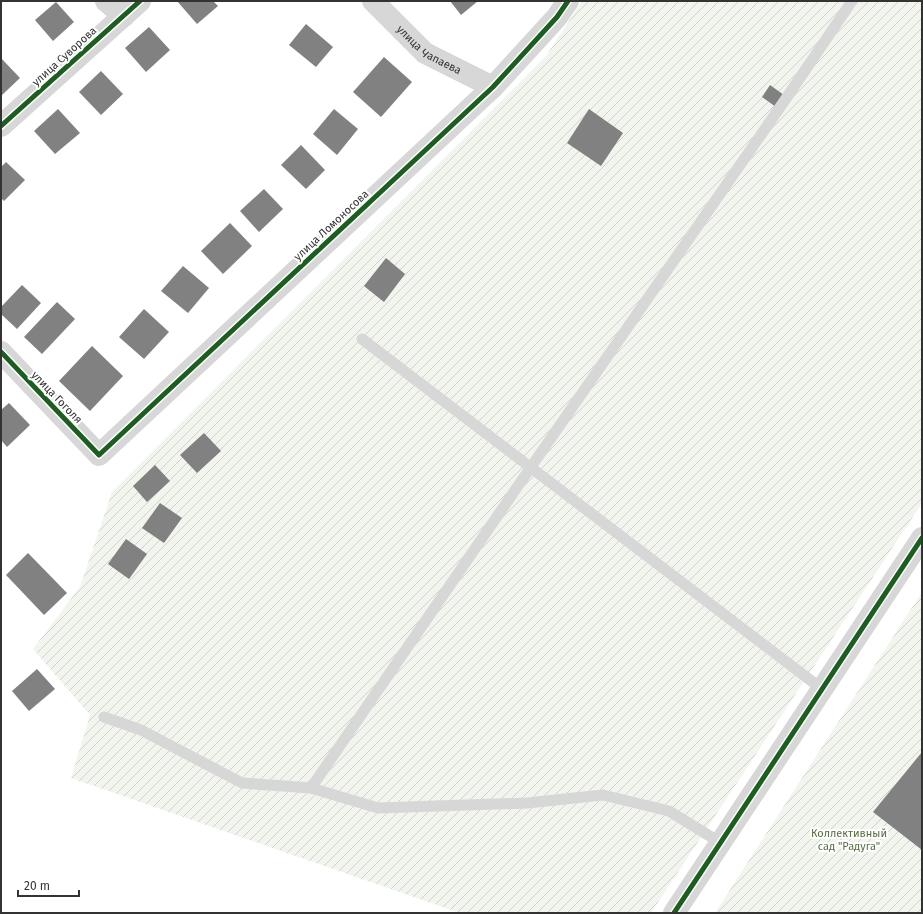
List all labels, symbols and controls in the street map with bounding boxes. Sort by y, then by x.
street label: улица Чапаева [394,23,463,77]
street label: улица Суворова [29,24,99,89]
street label: улица Ломоносова [291,187,371,263]
street label: улица Гоголя [28,369,85,426]
park label: Коллективный сад "Радуга" [811,827,887,853]
scale bar [18,872,79,898]
text: 20 m [24,879,50,893]

